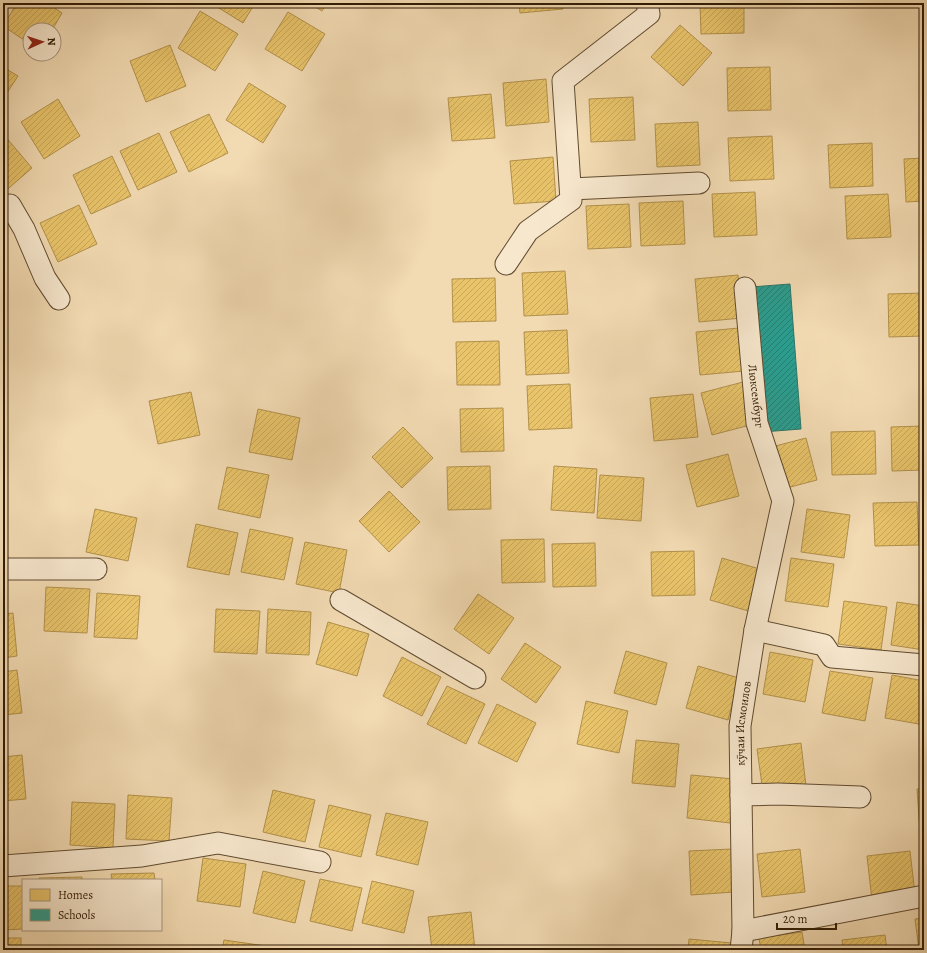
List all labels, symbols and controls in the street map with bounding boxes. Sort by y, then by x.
north arrow [22,22,62,62]
text: N [44,37,59,46]
street label: Люксембург [744,363,768,429]
street label: кӯчаи Исмоилов [732,679,755,766]
legend [22,879,162,931]
text: Homes [58,887,93,903]
scale bar [777,905,836,931]
text: Schools [58,907,95,923]
text: 20 m [783,911,807,927]

